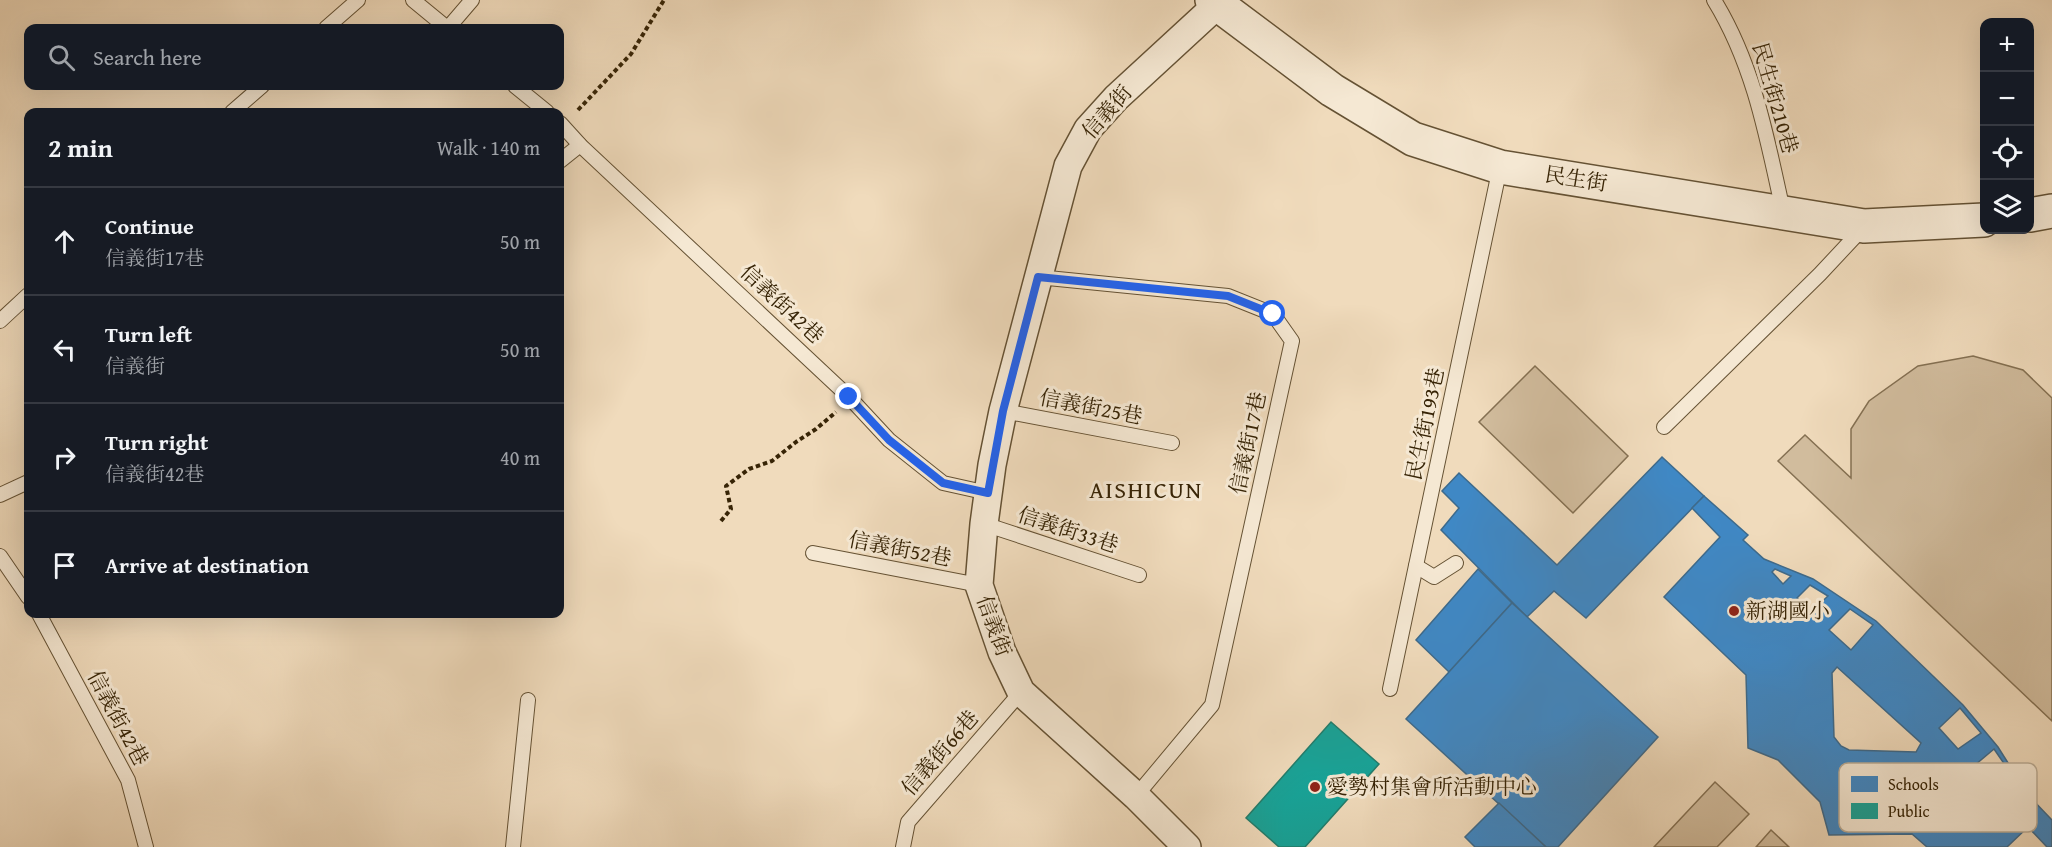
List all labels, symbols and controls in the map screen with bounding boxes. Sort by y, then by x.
map controls [1980,18,2034,234]
button: + [1980,18,2034,72]
search box [24,24,564,90]
street label: 民生街210巷 [1745,39,1806,157]
icon: search [45,41,78,74]
text: Search here [93,41,202,73]
button: − [1980,72,2034,126]
street label: 信義街 [1074,78,1139,146]
button: locate [1980,126,2034,180]
text: 2 min [48,128,113,167]
text: Walk · 140 m [437,133,540,162]
street label: 民生街 [1543,158,1610,199]
button: layers [1980,180,2034,234]
text: Continue [105,210,194,242]
icon: ahead [48,225,81,258]
text: 50 m [500,227,540,256]
text: 信義街17巷 [105,243,204,272]
street label: 信義街42巷 [734,257,831,351]
route start [1259,300,1285,326]
text: Turn left [105,318,192,350]
icon: left [48,333,81,366]
text: 50 m [500,335,540,364]
text: 信義街 [105,351,165,380]
street label: 民生街193巷 [1397,365,1452,483]
street label: 信義街25巷 [1037,381,1145,432]
route end [835,383,861,409]
street label: 信義街17巷 [1222,389,1274,497]
text: Turn right [105,426,208,458]
icon: right [48,441,81,474]
text: 40 m [500,443,540,472]
text: 信義街42巷 [105,459,204,488]
district label: AISHICUN [1089,472,1203,507]
street label: 信義街33巷 [1014,499,1123,560]
street label: 信義街52巷 [846,523,954,574]
icon: arrive [48,549,81,582]
text: Arrive at destination [105,549,309,581]
street label: 信義街 [969,591,1020,661]
place label: 新湖國小 [1746,595,1830,626]
marker: 新湖國小 [1727,604,1741,618]
street label: 信義街42巷 [80,664,157,771]
street label: 信義街66巷 [894,703,986,802]
legend [1839,763,2037,832]
place label: 愛勢村集會所活動中心 [1327,771,1537,802]
text: Schools [1888,772,1939,796]
marker: 愛勢村集會所活動中心 [1308,780,1322,794]
text: Public [1888,799,1930,823]

